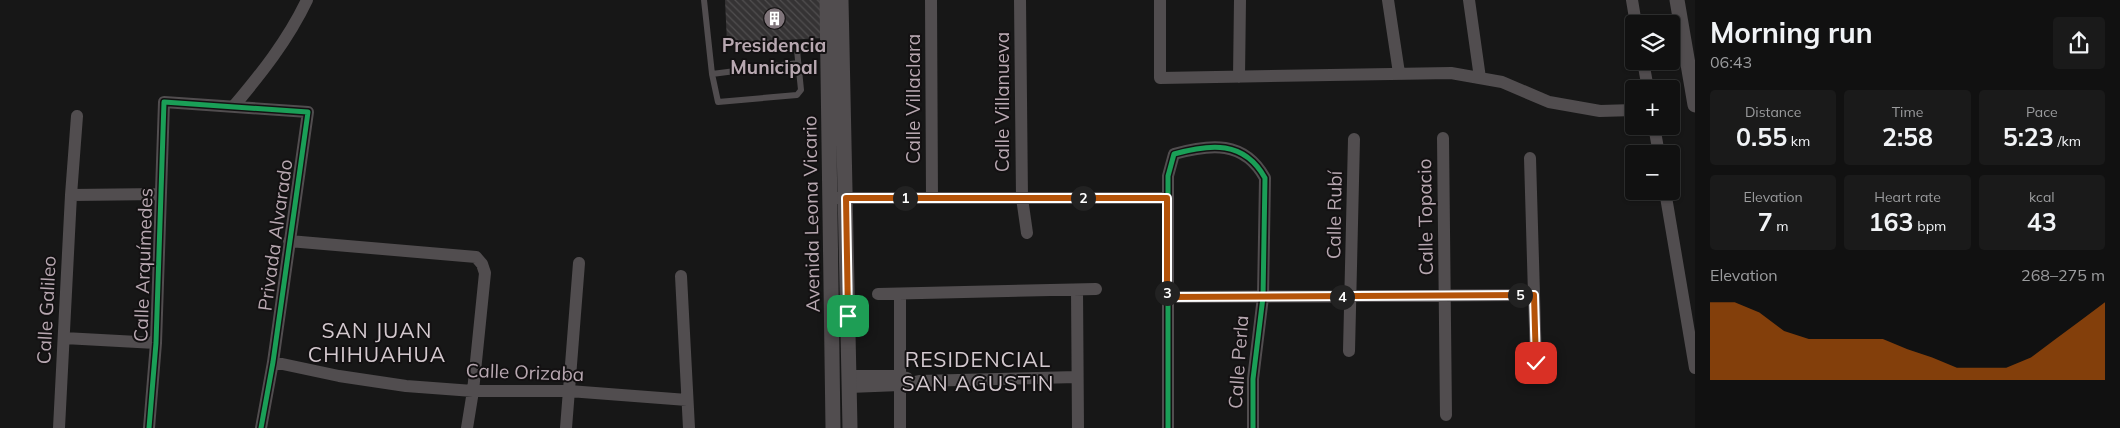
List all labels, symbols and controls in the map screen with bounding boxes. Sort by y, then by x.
building icon: Presidencia Municipal [762,7,786,31]
map controls [1625,15,1680,200]
button: layers [1625,15,1680,70]
text: Morning run [1710,15,1873,50]
button: share [2053,17,2105,69]
street label: Calle Villanueva [990,32,1014,172]
place label: Presidencia Municipal [722,33,826,79]
street label: Calle Villaclara [901,34,925,164]
text: 06:43 [1710,52,1752,72]
button: + [1625,80,1680,135]
text: Distance [1745,103,1801,121]
text: Time [1892,103,1923,121]
text: Pace [2026,103,2058,121]
street label: Avenida Leona Vicario [797,115,825,313]
text: 0.55 [1736,121,1787,152]
text: 2:58 [1882,121,1933,152]
text: 5:23 [2003,121,2054,152]
text: km [1787,132,1810,150]
text: /km [2054,132,2081,150]
button: − [1625,145,1680,200]
street label: Privada Alvarado [252,158,298,312]
street label: Calle Topacio [1412,158,1438,276]
street label: Calle Rubí [1321,169,1347,259]
pin: 1 [892,186,918,210]
pin: 2 [1070,186,1096,210]
street label: Calle Arquímedes [128,188,158,342]
text: Elevation [1744,188,1803,206]
text: Heart rate [1874,188,1941,206]
text: kcal [2029,188,2055,206]
text: 1 [901,189,910,207]
text: 2 [1079,189,1088,207]
text: 7 [1758,206,1773,237]
text: 163 [1869,206,1914,237]
text: 43 [2027,206,2057,237]
text: m [1773,217,1789,235]
text: bpm [1914,217,1946,235]
street label: Calle Galileo [31,255,61,365]
text: Elevation [1710,265,1778,285]
text: 268–275 m [2021,265,2105,285]
pin: 3 [1154,280,1180,306]
pin: 5 [1508,282,1532,308]
text: 3 [1163,284,1172,302]
pin: 4 [1330,284,1354,310]
text: 5 [1516,286,1525,304]
text: 4 [1338,288,1347,306]
pin [827,295,869,337]
icon: arrive [834,302,862,330]
street label: Calle Perla [1223,315,1253,409]
district label: SAN JUAN CHIHUAHUA [308,317,446,367]
pin [1515,342,1557,384]
district label: RESIDENCIAL SAN AGUSTIN [901,346,1055,396]
icon: check [1522,349,1550,377]
street label: Calle Orizaba [465,358,585,386]

